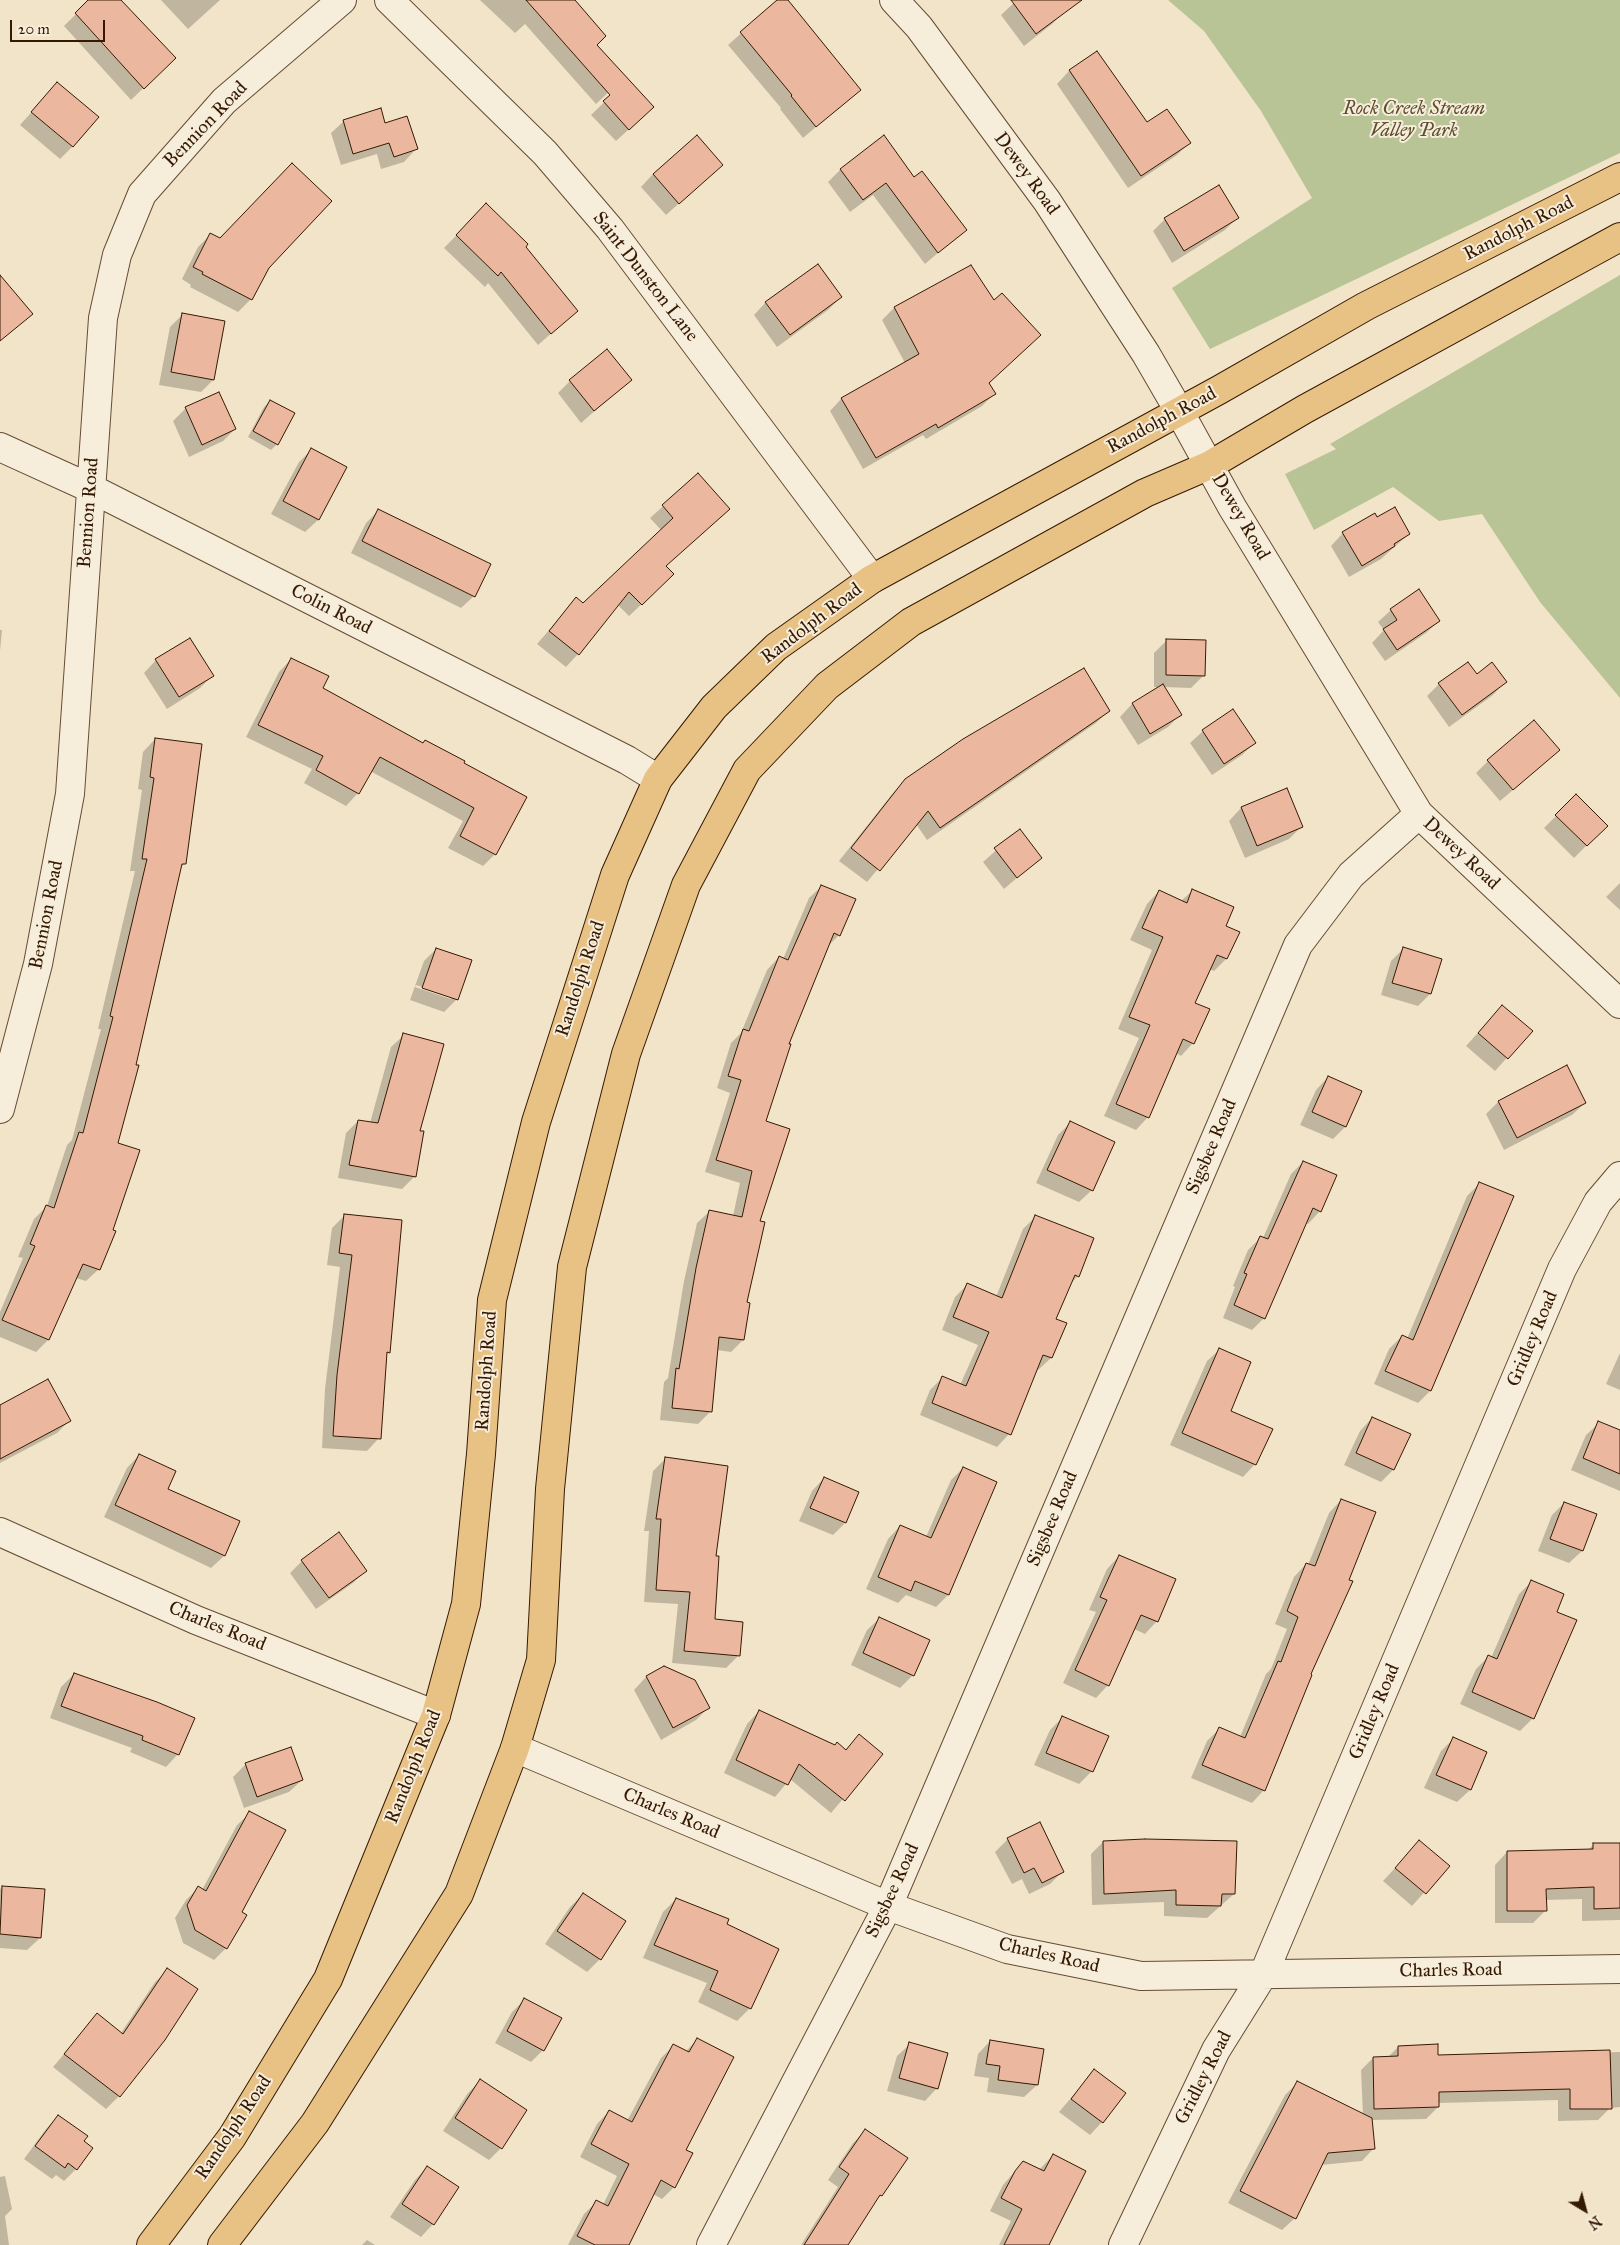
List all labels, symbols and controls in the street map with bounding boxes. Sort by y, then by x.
scale bar [12,10,108,42]
text: 20 m [18,20,50,38]
street label: Bennion Road [159,77,253,173]
park label: Rock Creek Stream Valley Park [1343,98,1485,142]
street label: Dewey Road [988,128,1064,220]
street label: Randolph Road [1460,191,1578,267]
street label: Saint Dunston Lane [587,207,703,347]
street label: Randolph Road [1103,383,1221,459]
street label: Bennion Road [74,457,104,569]
street label: Dewey Road [1206,470,1274,564]
street label: Randolph Road [757,579,867,669]
street label: Colin Road [287,580,375,640]
street label: Dewey Road [1418,813,1504,895]
street label: Bennion Road [25,858,69,972]
street label: Randolph Road [552,918,610,1040]
street label: Sigsbee Road [1182,1096,1242,1198]
street label: Gridley Road [1503,1288,1563,1390]
street label: Randolph Road [471,1310,503,1432]
street label: Sigsbee Road [1023,1468,1083,1570]
street label: Charles Road [165,1597,269,1657]
street label: Gridley Road [1345,1661,1405,1763]
street label: Randolph Road [381,1707,447,1827]
street label: Charles Road [619,1783,723,1845]
street label: Sigsbee Road [861,1840,925,1942]
street label: Charles Road [996,1933,1102,1979]
street label: Charles Road [1399,1959,1503,1983]
street label: Gridley Road [1171,2027,1237,2129]
street label: Randolph Road [191,2072,277,2184]
north arrow [1560,2185,1610,2235]
text: N [1584,2212,1604,2233]

